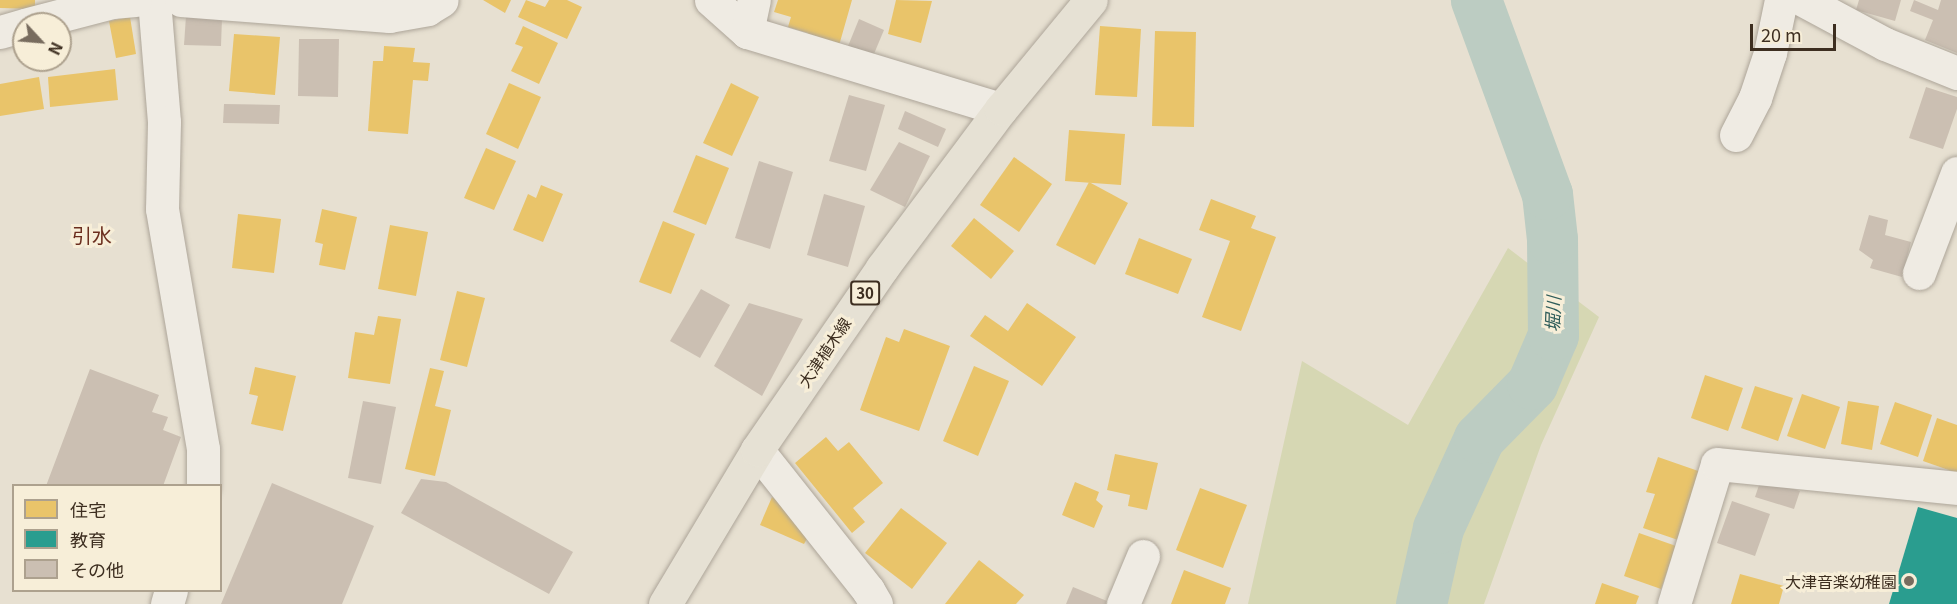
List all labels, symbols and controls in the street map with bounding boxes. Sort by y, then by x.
north arrow [12,12,72,72]
scale bar [1753,12,1838,50]
text: 20 m [1761,21,1802,47]
text: N [43,38,70,60]
district label: 引水 [72,222,112,246]
road number: 30 [850,281,880,305]
water label: 堀川 [1541,296,1563,332]
street label: 大津植木線 [794,313,854,391]
legend [12,484,222,592]
text: 住宅 [70,496,106,522]
text: 教育 [70,526,106,552]
text: その他 [70,556,124,582]
place label: 大津音楽幼稚園 [1785,571,1897,591]
marker: 大津音楽幼稚園 [1902,574,1916,588]

